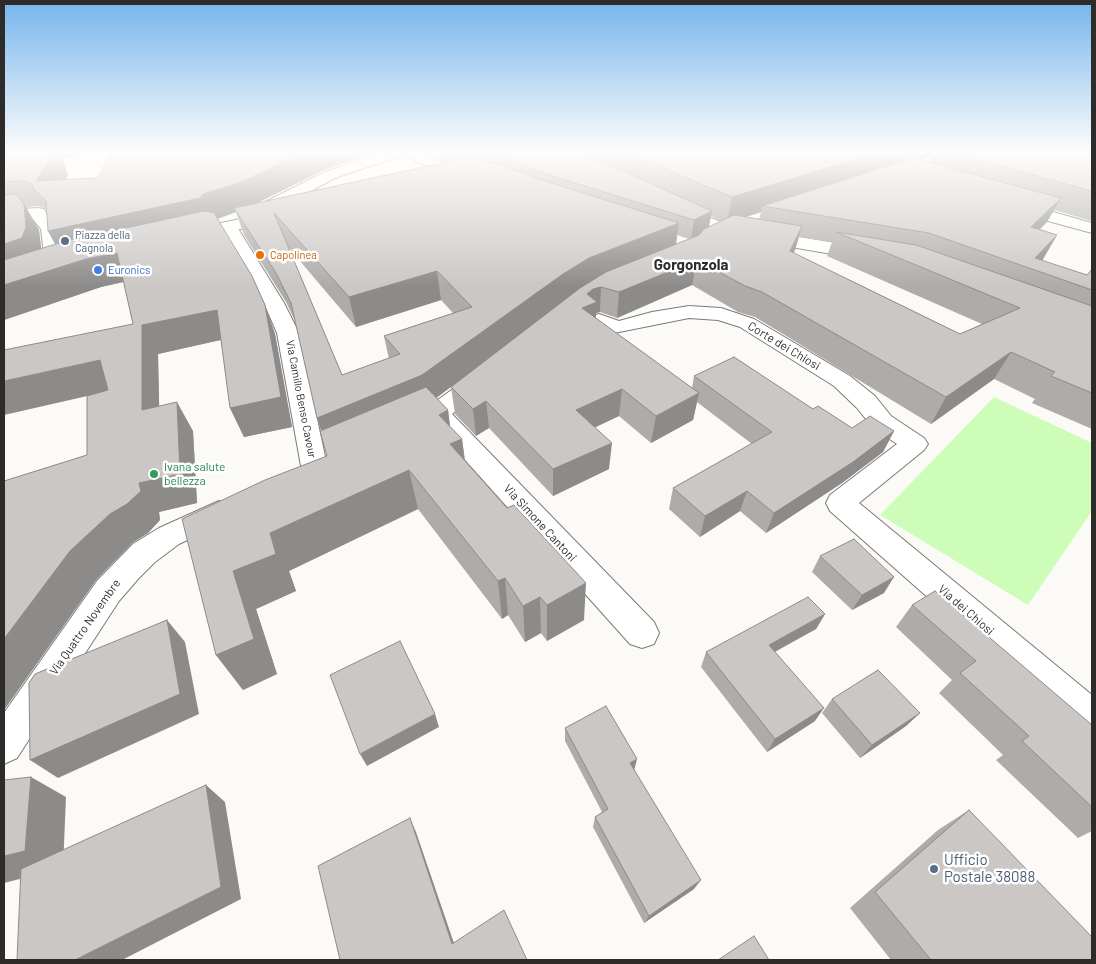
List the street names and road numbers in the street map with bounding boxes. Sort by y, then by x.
street label: Corte dei Chiosi [745,319,823,373]
street label: Via Camillo Benso Cavour [283,339,319,459]
street label: Via Simone Cantoni [501,481,579,565]
street label: Via Quattro Novembre [47,576,123,678]
street label: Via dei Chiosi [935,582,997,638]

